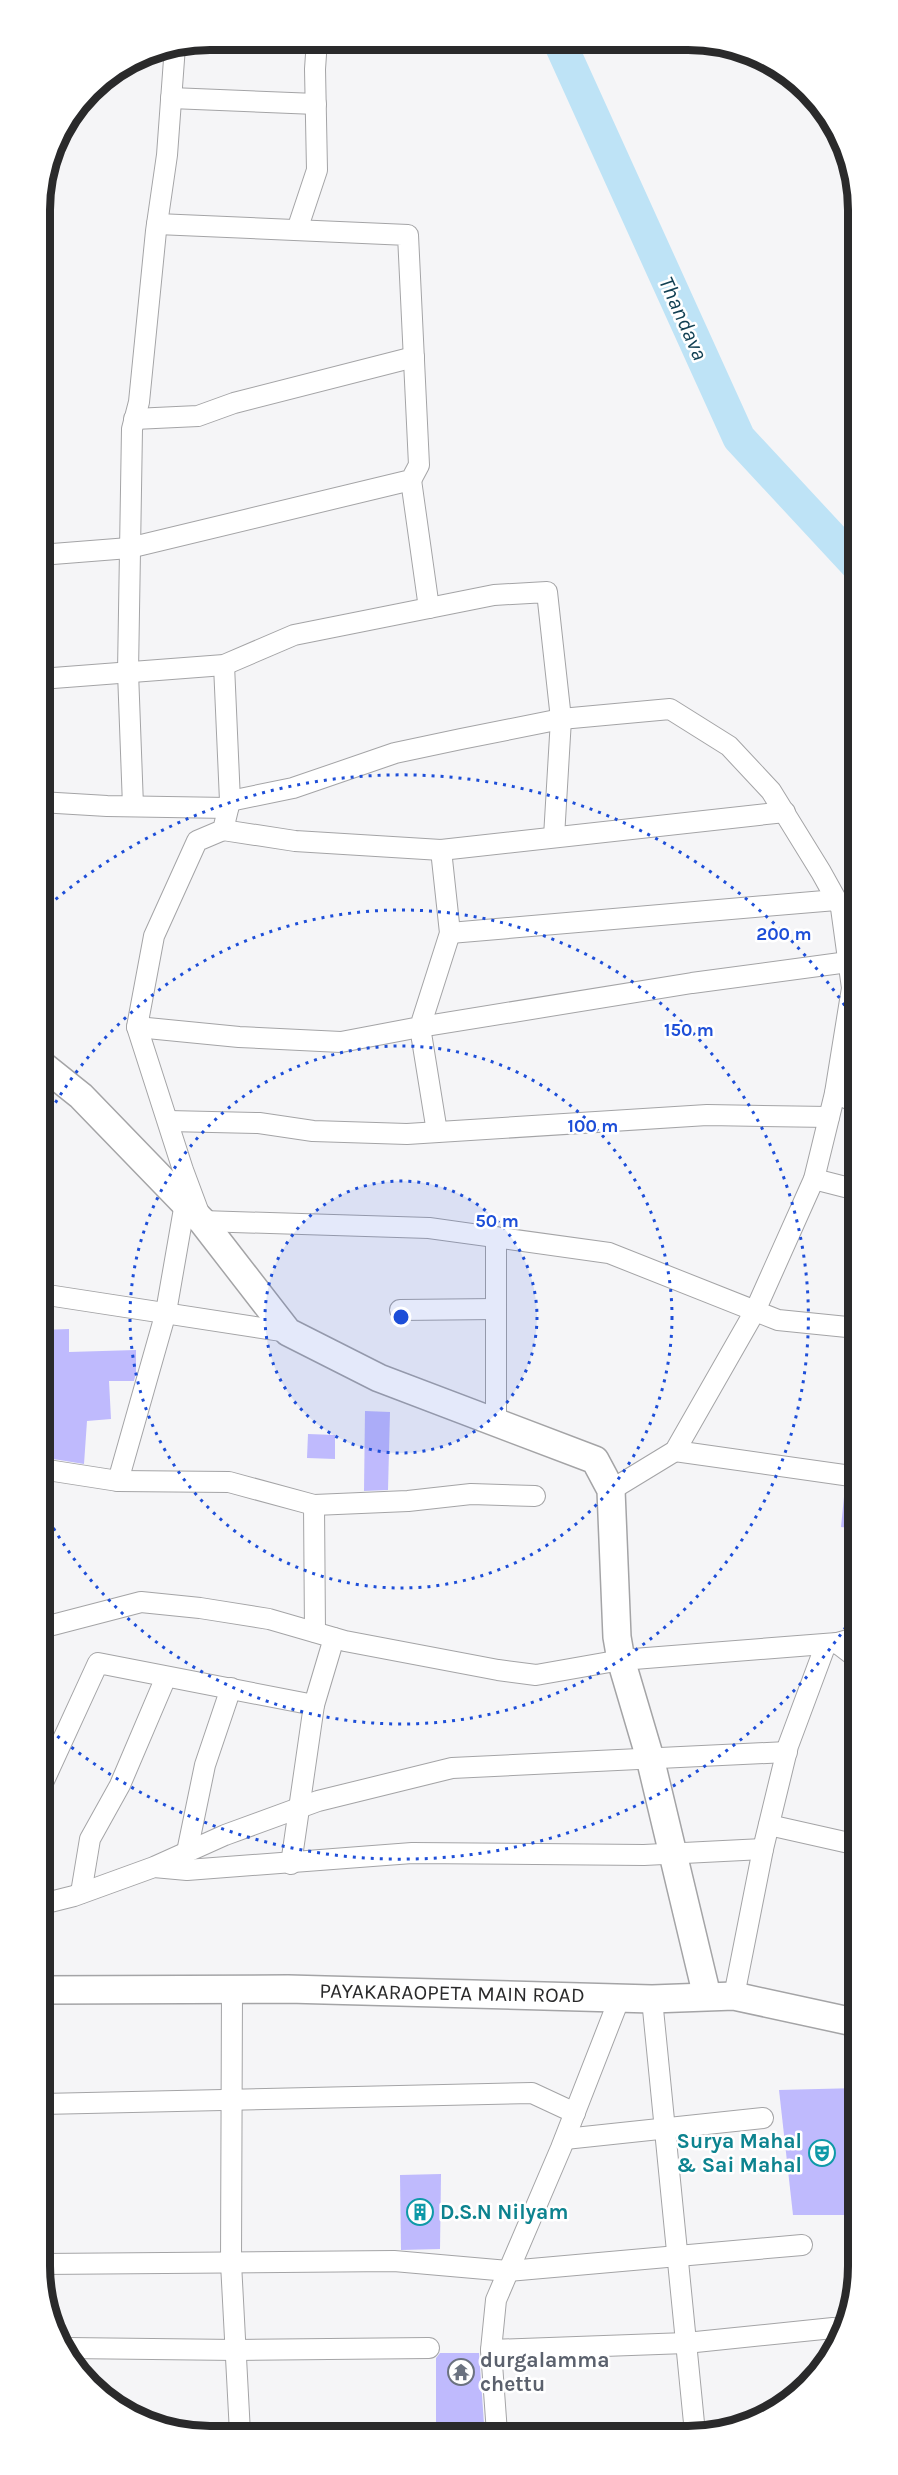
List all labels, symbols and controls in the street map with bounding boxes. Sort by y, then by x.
water label: Thandava [653,273,713,364]
text: 200 m [756,923,812,945]
text: 150 m [664,1019,714,1041]
text: 100 m [568,1115,618,1137]
text: 50 m [475,1210,519,1232]
centre of rings [391,1307,411,1327]
street label: PAYAKARAOPETA MAIN ROAD [319,1979,585,2007]
place label: Surya Mahal & Sai Mahal [676,2129,802,2177]
theatre icon: Surya Mahal & Sai Mahal [807,2138,837,2168]
building icon: D.S.N Nilyam [405,2197,435,2227]
place label: D.S.N Nilyam [440,2200,568,2224]
place label: durgalamma chettu [480,2348,609,2396]
temple icon: durgalamma chettu [446,2357,476,2387]

